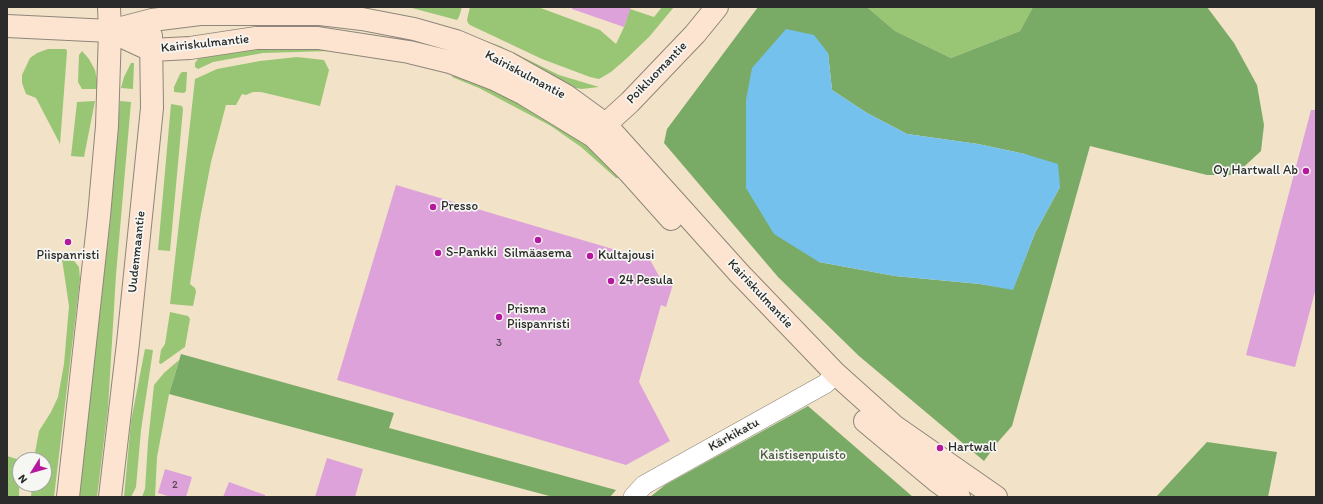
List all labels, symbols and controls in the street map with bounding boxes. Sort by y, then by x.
street label: Kairiskulmantie [160,32,250,56]
street label: Poikluomantie [623,39,691,107]
street label: Kairiskulmantie [482,47,568,103]
place label: Oy Hartwall Ab [1213,163,1298,179]
marker: Oy Hartwall Ab [1301,166,1311,176]
place label: Presso [441,199,478,215]
marker: Presso [428,202,438,212]
street label: Uudenmaantie [125,210,149,294]
marker: Silmäasema [533,235,543,245]
marker: Piispanristi [63,237,73,247]
place label: S-Pankki [446,245,497,261]
place label: Silmäasema [504,246,572,262]
place label: Piispanristi [37,248,99,264]
marker: S-Pankki [433,248,443,258]
place label: Kultajousi [598,248,654,264]
marker: Kultajousi [585,251,595,261]
street label: Kairiskulmantie [724,256,796,332]
place label: 24 Pesula [619,273,673,289]
marker: 24 Pesula [606,276,616,286]
place label: Prisma Piispanristi [507,302,570,333]
marker: Prisma Piispanristi [494,312,504,322]
house number: 3 [496,336,502,350]
street label: Kärkikatu [706,415,762,455]
place label: Hartwall [948,440,996,456]
marker: Hartwall [935,443,945,453]
park label: Kaistisenpuisto [760,448,846,464]
north arrow [12,452,52,492]
text: N [15,472,30,486]
house number: 2 [172,478,178,492]

